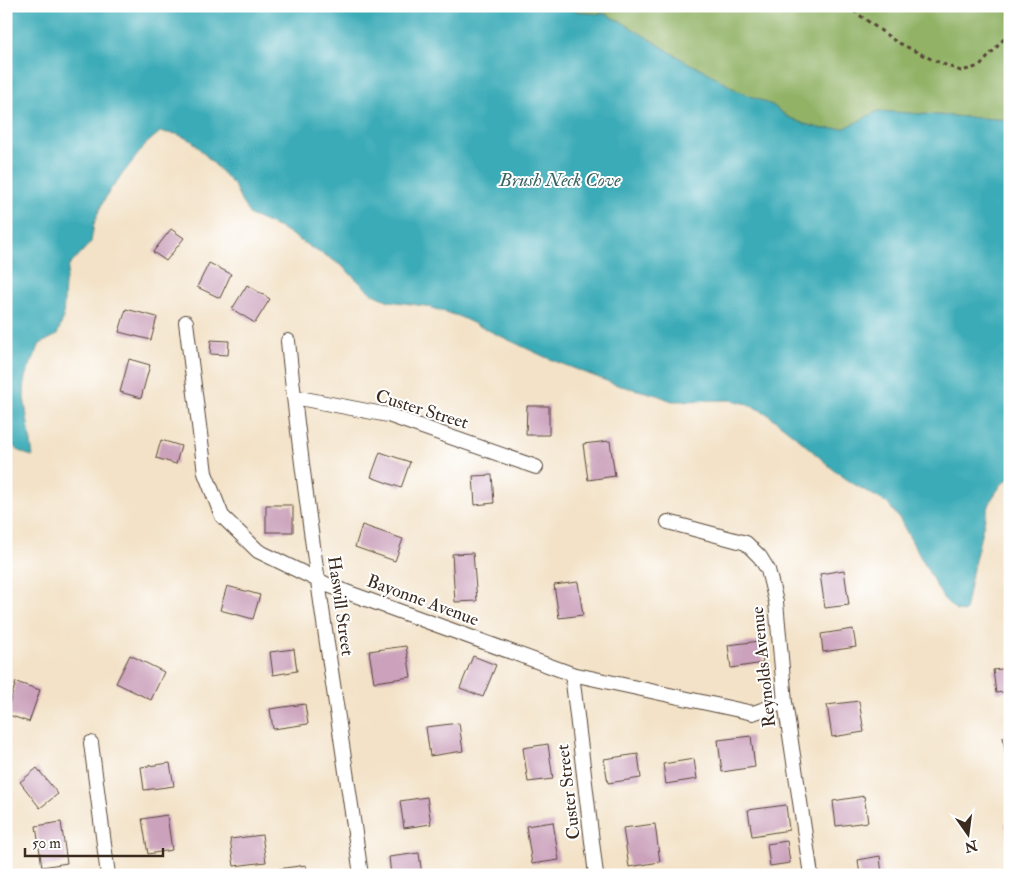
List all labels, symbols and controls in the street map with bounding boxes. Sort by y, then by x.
water label: Brush Neck Cove [498,168,621,192]
street label: Custer Street [373,384,471,435]
street label: Haswill Street [322,555,359,658]
street label: Bayonne Avenue [364,570,482,632]
street label: Reynolds Avenue [746,605,781,729]
street label: Custer Street [551,743,586,841]
north arrow [944,808,994,858]
scale bar [25,826,162,858]
text: 50 m [32,834,61,853]
text: N [962,836,980,856]

